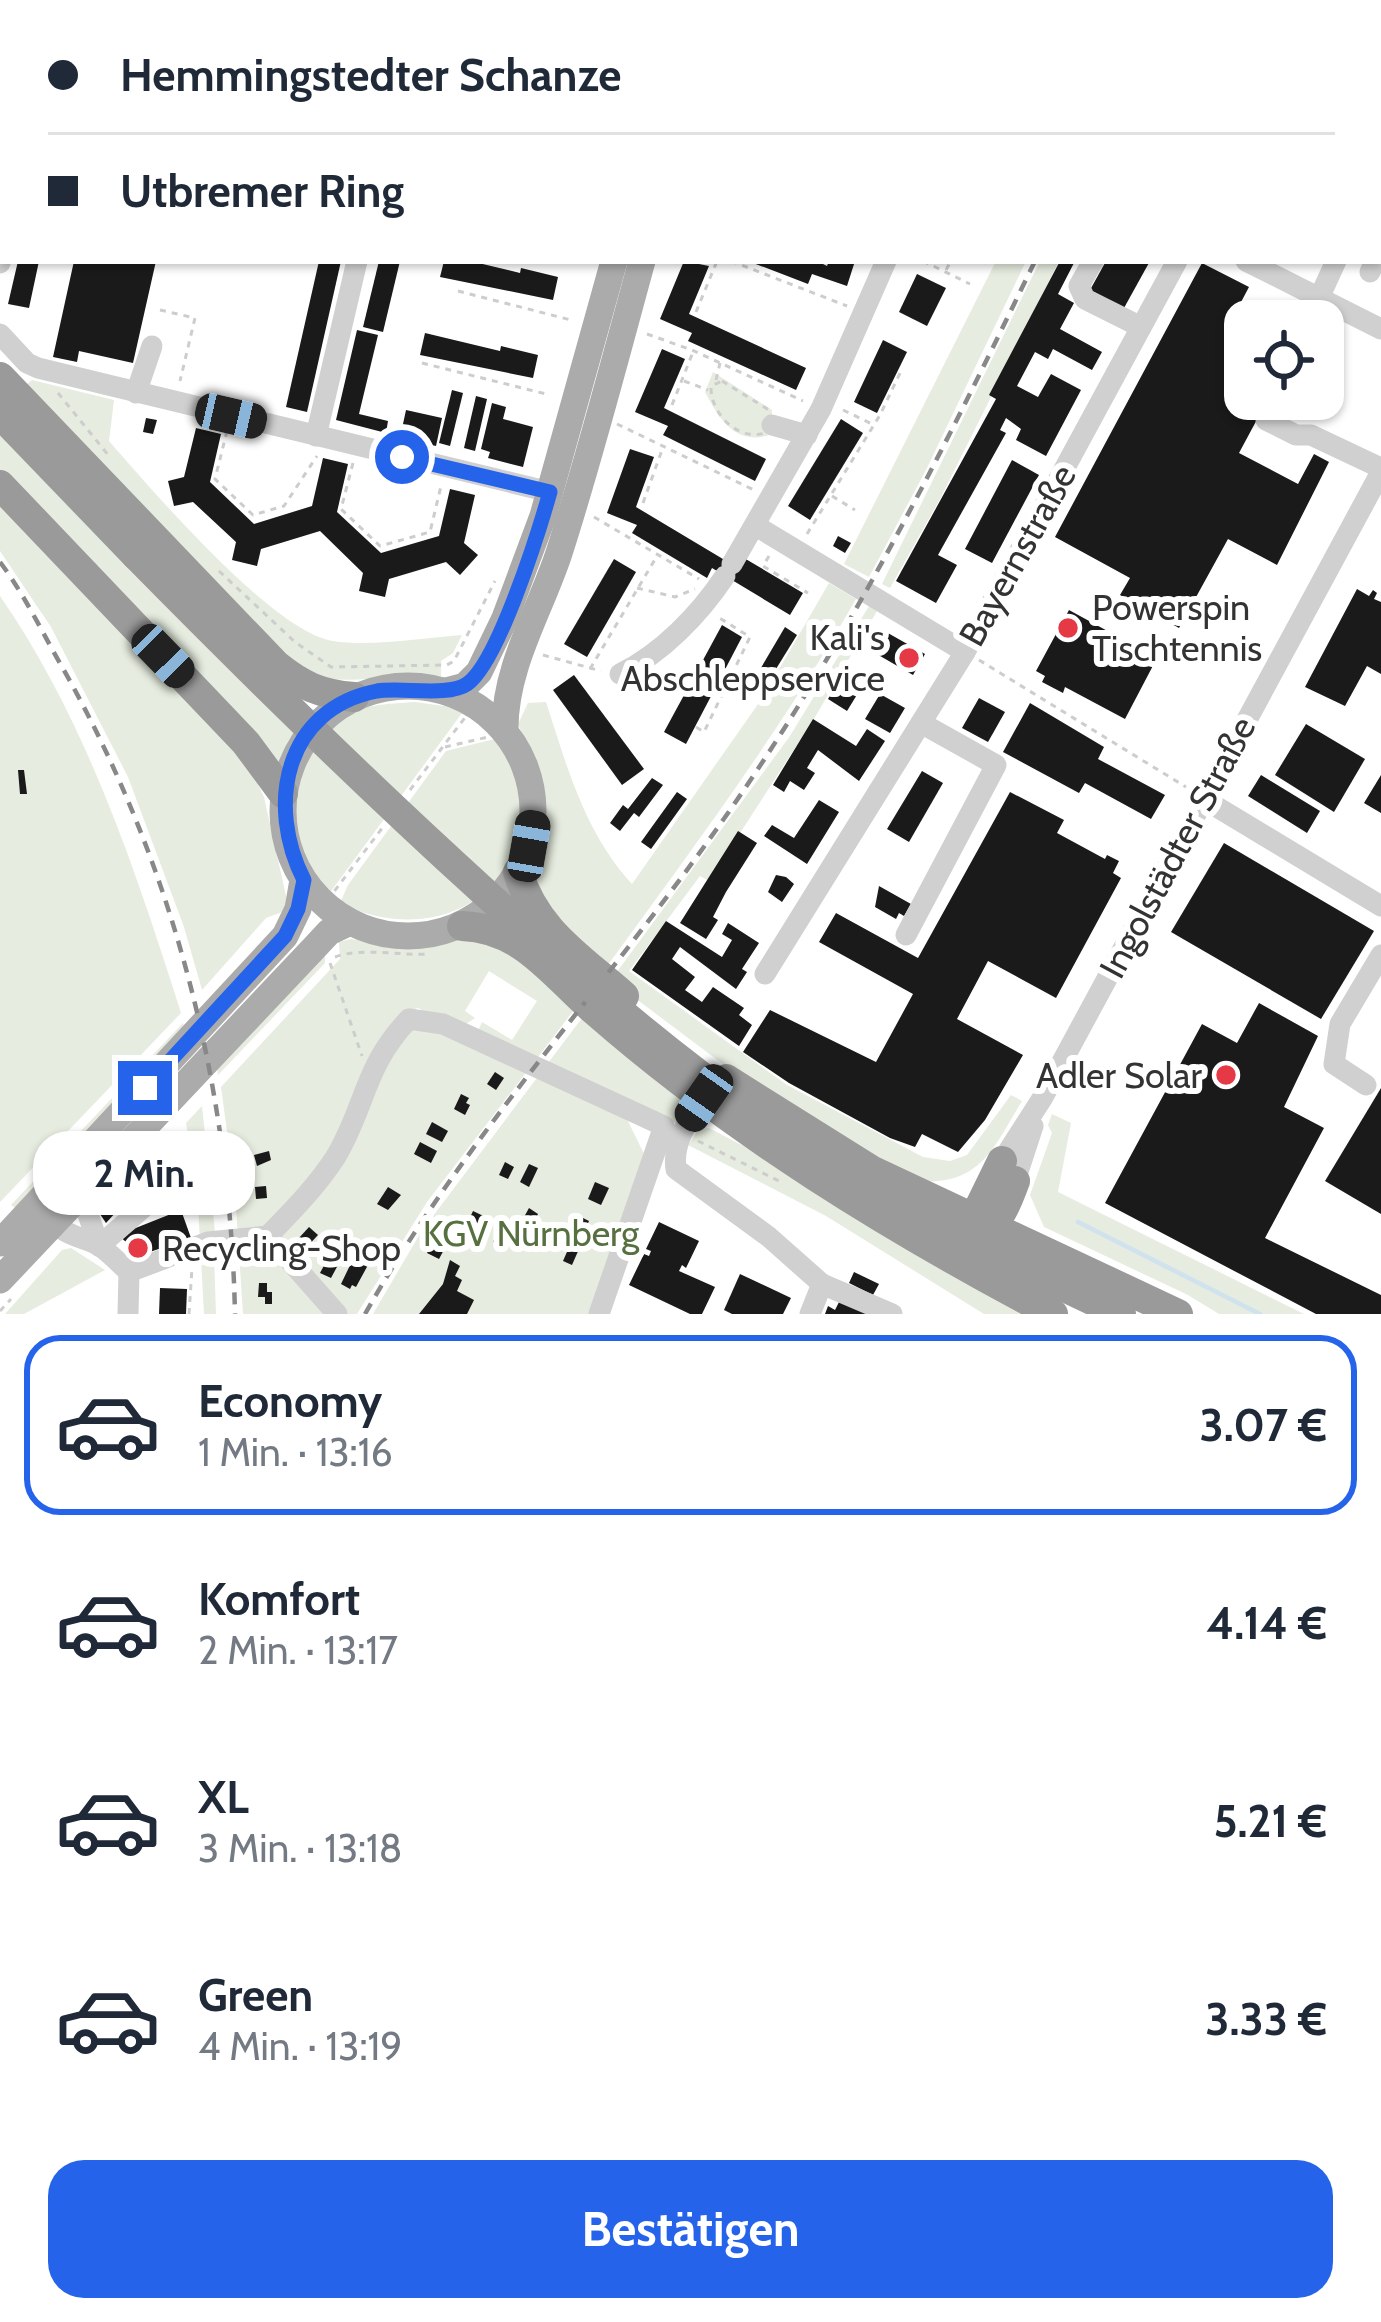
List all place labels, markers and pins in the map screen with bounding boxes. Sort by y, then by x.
place label: Powerspin Tischtennis [1092,585,1262,670]
place label: Kali's Abschleppservice [621,615,885,700]
marker: Powerspin Tischtennis [1055,615,1081,641]
marker: Kali's Abschleppservice [896,645,922,671]
place label: Adler Solar [1036,1053,1203,1097]
marker: Adler Solar [1213,1062,1239,1088]
place label: Recycling-Shop [162,1226,401,1270]
marker: Recycling-Shop [125,1235,151,1261]

